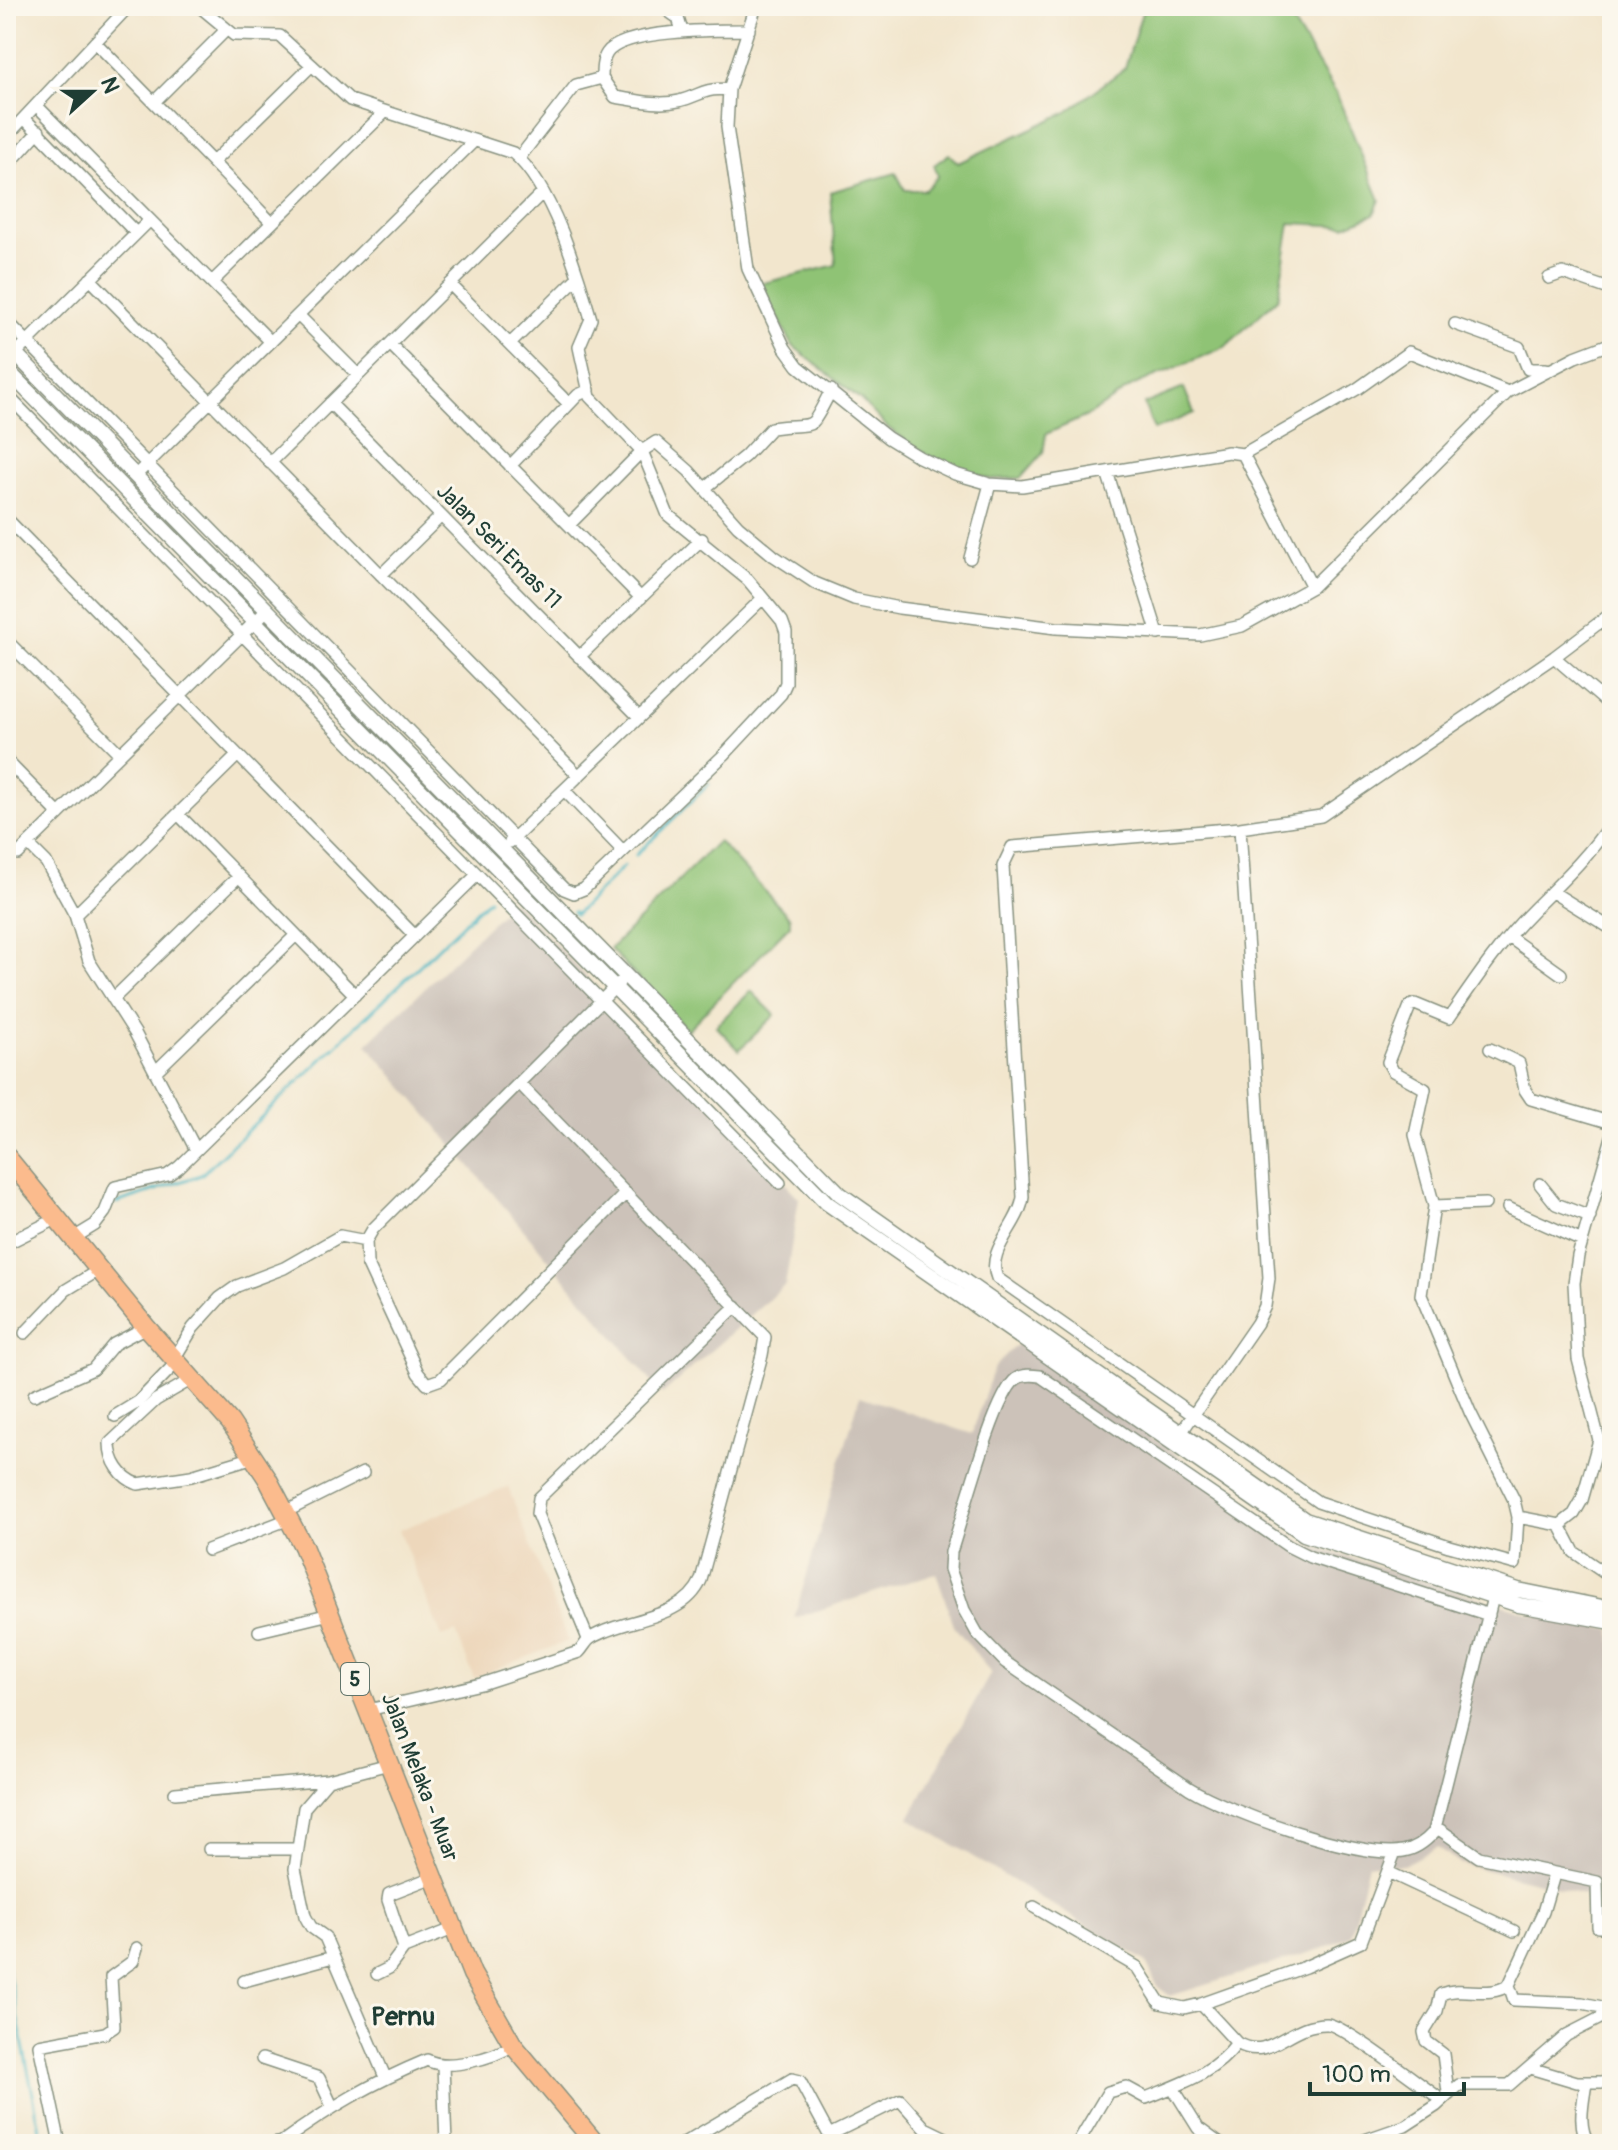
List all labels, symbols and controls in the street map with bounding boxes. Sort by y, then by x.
north arrow [52,52,132,132]
text: N [94,73,126,97]
street label: Jalan Seri Emas 11 [430,477,568,615]
road number: 5 [341,1663,369,1695]
street label: Jalan Melaka - Muar [375,1689,465,1865]
district label: Pernu [371,2001,435,2033]
scale bar [1310,2046,1464,2096]
text: 100 m [1322,2060,1391,2089]

